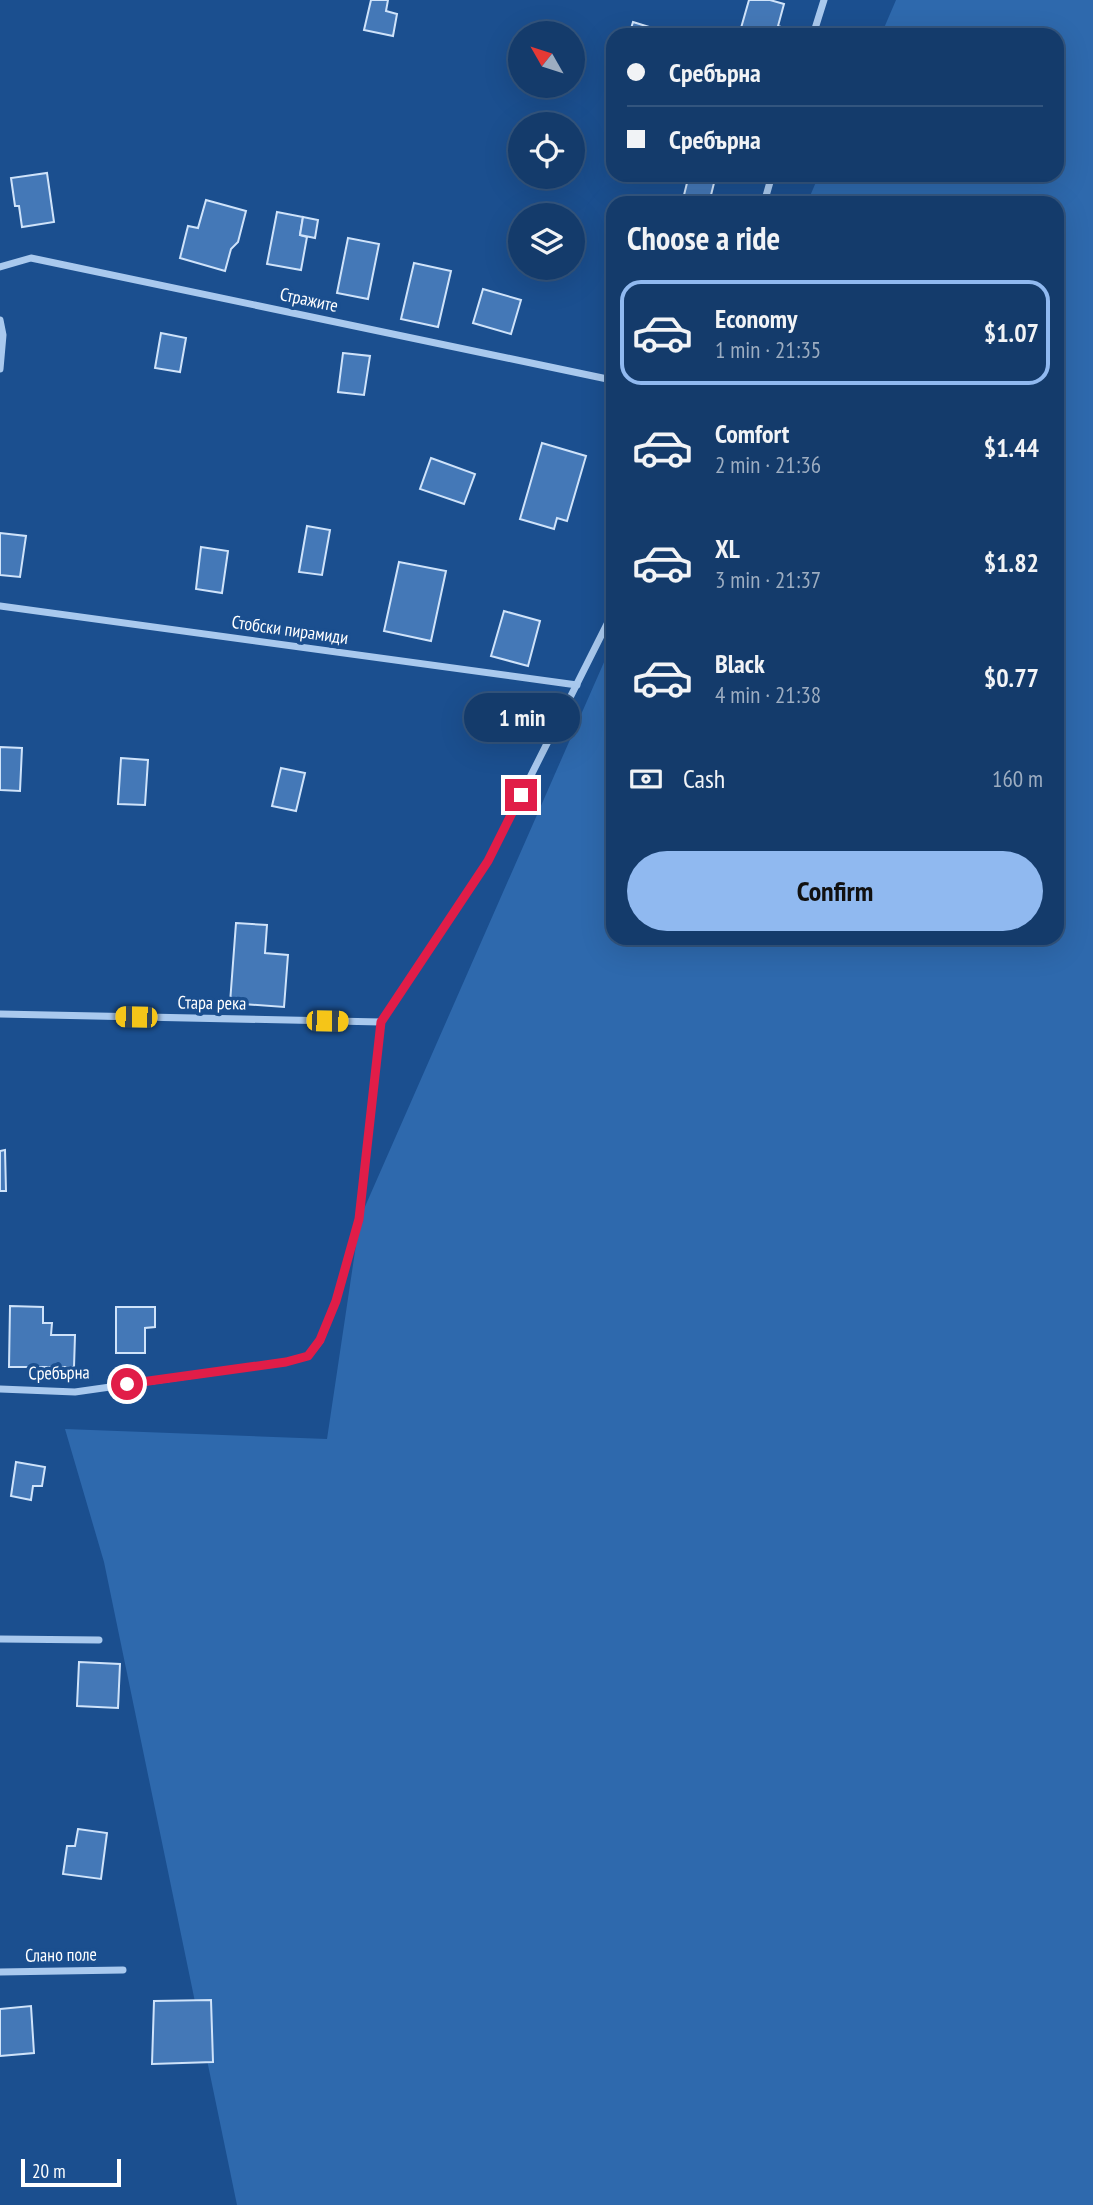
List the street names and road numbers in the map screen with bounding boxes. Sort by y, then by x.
street label: Стражите [278,282,340,317]
street label: Стобски пирамиди [230,610,350,649]
street label: Стара река [178,990,246,1015]
street label: Сребърна [28,1360,90,1385]
street label: Слано поле [25,1942,97,1967]

